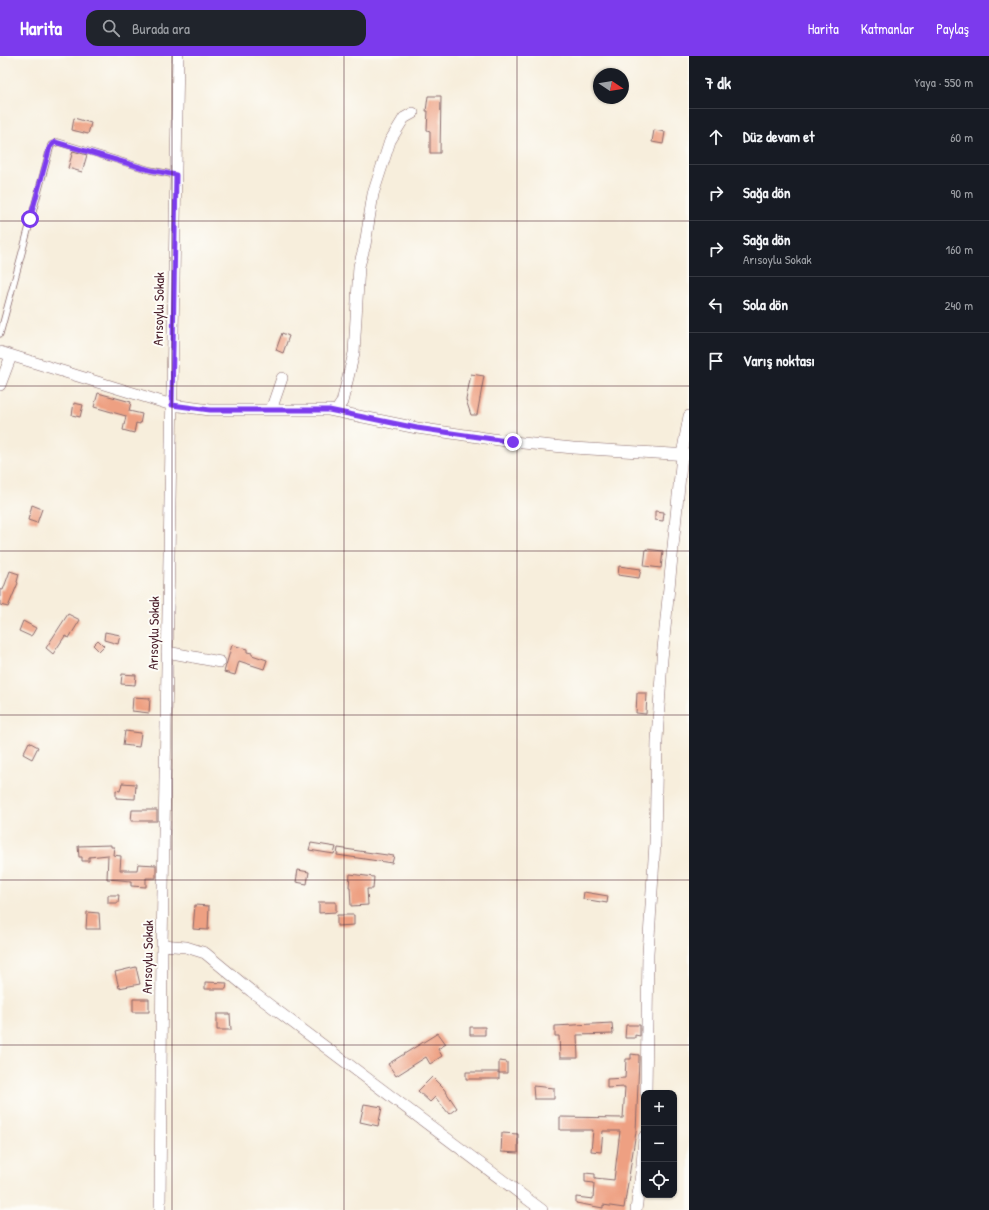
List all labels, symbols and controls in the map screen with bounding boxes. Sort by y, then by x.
search box [86,10,366,46]
text: Harita [20,15,62,41]
icon: search [100,17,122,39]
text: Burada ara [132,18,190,39]
text: Harita [808,19,839,38]
text: Katmanlar [861,19,914,38]
text: Paylaş [936,19,969,38]
north arrow [593,68,629,104]
text: 7 dk [705,71,731,94]
text: Yaya · 550 m [914,73,973,91]
icon: ahead [705,126,727,148]
text: Düz devam et [743,126,814,147]
text: 60 m [950,128,973,146]
icon: right [705,182,727,204]
text: Sağa dön [743,182,790,203]
text: 90 m [951,184,973,202]
route start [21,210,39,228]
text: Sağa dön [743,229,790,250]
icon: right [705,238,727,260]
text: 160 m [945,240,973,258]
text: Arısoylu Sokak [743,250,812,268]
street label: Arısoylu Sokak [148,272,169,346]
icon: left [705,294,727,316]
text: Sola dön [743,294,788,315]
text: 240 m [944,296,973,314]
icon: arrive [705,350,727,372]
text: Varış noktası [743,350,815,371]
route end [504,433,522,451]
street label: Arısoylu Sokak [143,596,164,670]
street label: Arısoylu Sokak [137,920,158,994]
map controls [641,1090,677,1198]
button: + [641,1090,677,1126]
button: − [641,1126,677,1162]
button: locate [641,1162,677,1198]

